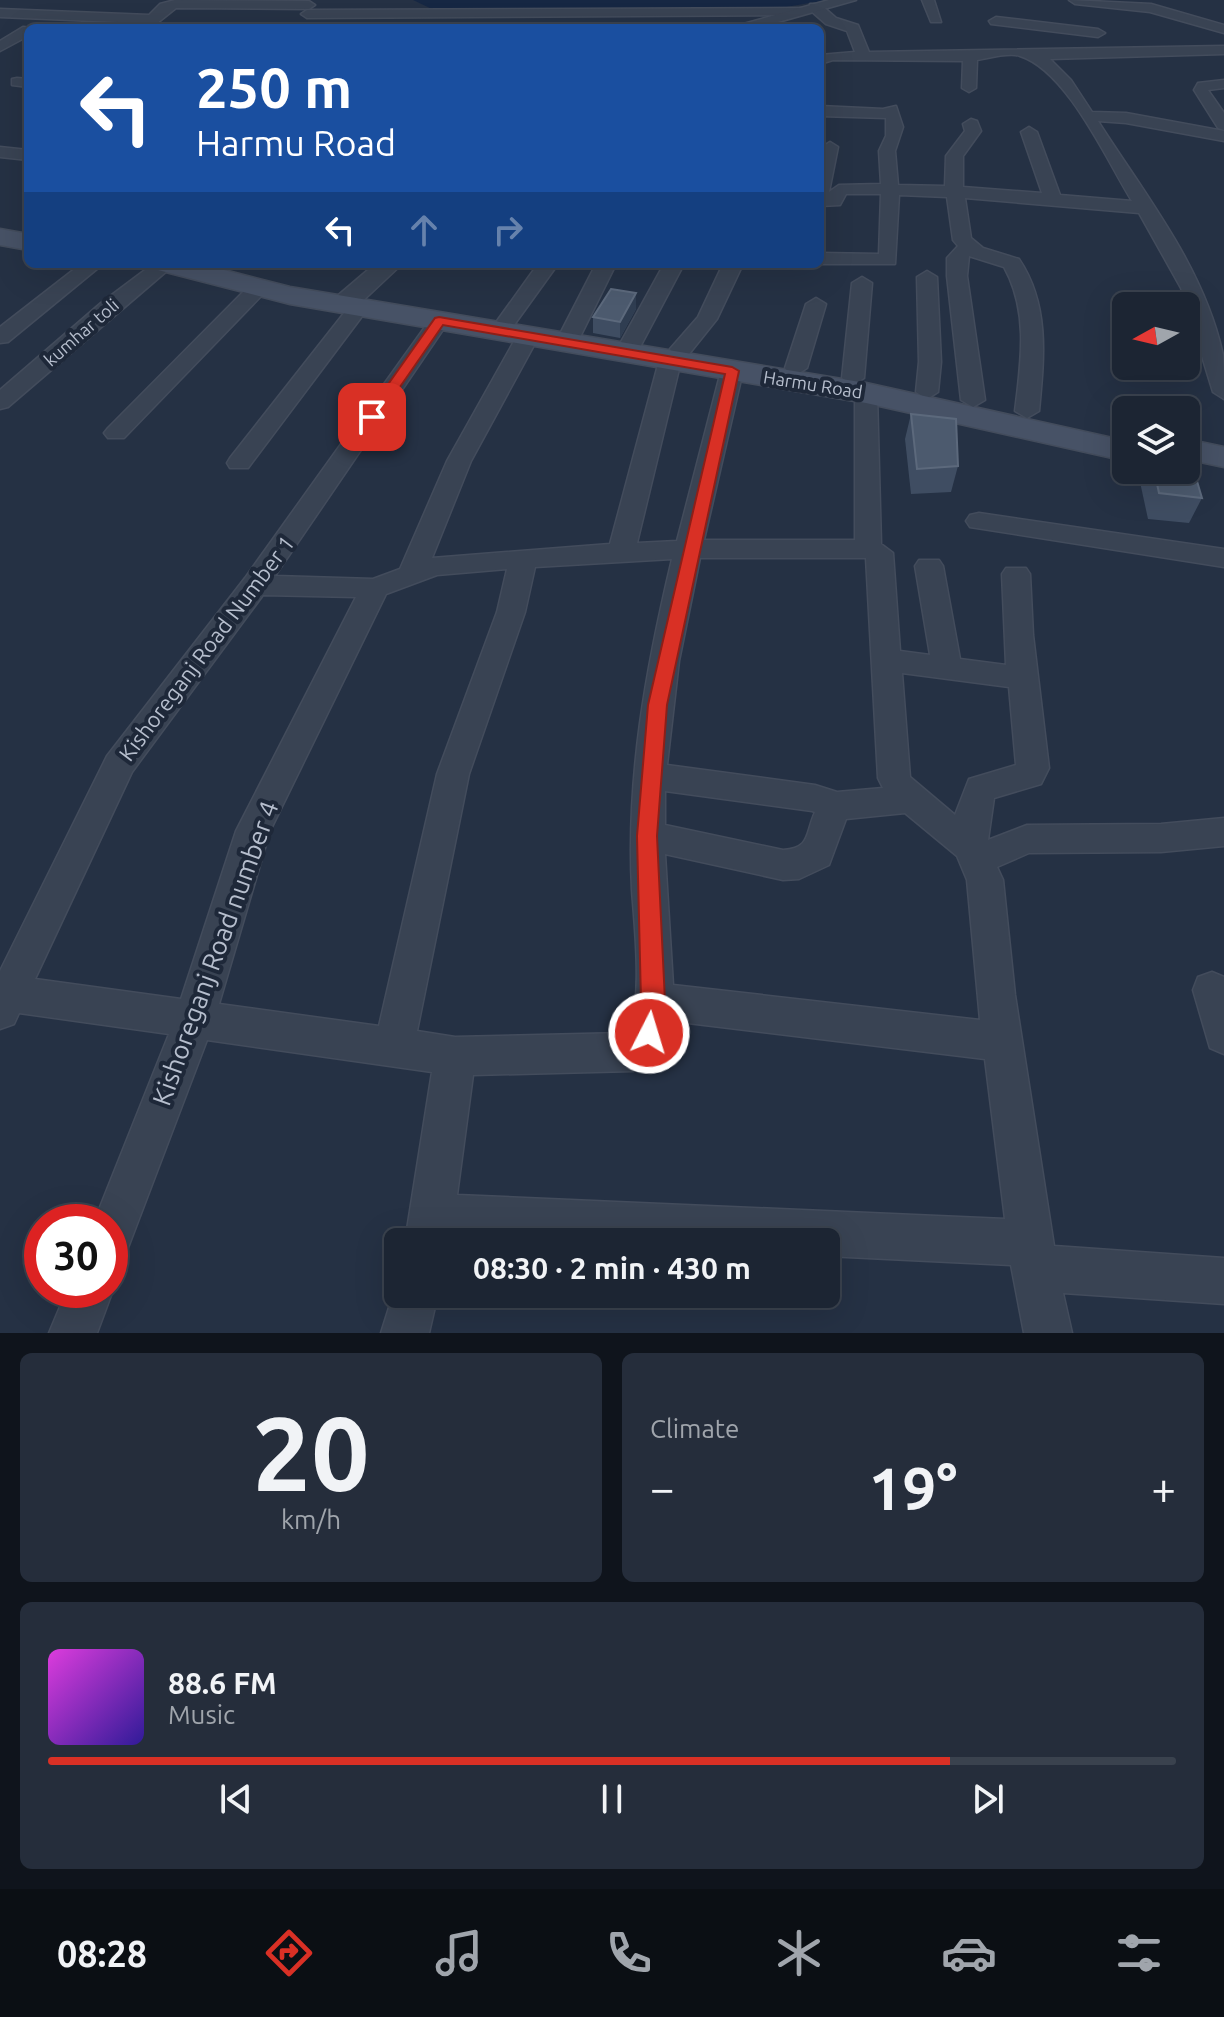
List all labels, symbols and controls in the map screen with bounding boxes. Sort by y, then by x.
icon: left [64,56,168,160]
text: 250 m [196,56,352,119]
text: Harmu Road [196,122,396,163]
icon: left [318,208,362,252]
icon: ahead [402,208,446,252]
icon: right [486,208,530,252]
north arrow [1112,292,1200,380]
map controls [1112,292,1200,484]
street label: kumhar toli [40,294,122,370]
street label: Harmu Road [762,366,864,402]
pin [338,383,406,451]
icon: arrive [350,395,394,439]
button: layers [1112,396,1200,484]
street label: Kishoreganj Road Number 1 [113,531,299,765]
street label: Kishoreganj Road number 4 [146,797,284,1109]
position arrow [607,991,691,1075]
speed limit sign: 30 [24,1204,128,1308]
text: 08:30 · 2 min · 430 m [473,1251,751,1285]
text: 20 [252,1394,370,1511]
text: Climate [650,1414,739,1443]
text: 19° [869,1454,957,1521]
text: − [650,1463,675,1512]
text: + [1151,1463,1176,1512]
text: km/h [281,1505,341,1534]
text: 88.6 FM [168,1666,277,1700]
text: Music [168,1700,235,1729]
icon: previous [214,1777,258,1821]
icon: pause [590,1777,634,1821]
icon: next [966,1777,1010,1821]
icon: directions [261,1925,317,1981]
icon: music [431,1925,487,1981]
icon: phone [601,1925,657,1981]
icon: climate [771,1925,827,1981]
icon: car [941,1925,997,1981]
icon: filters [1111,1925,1167,1981]
text: 08:28 [57,1933,147,1974]

